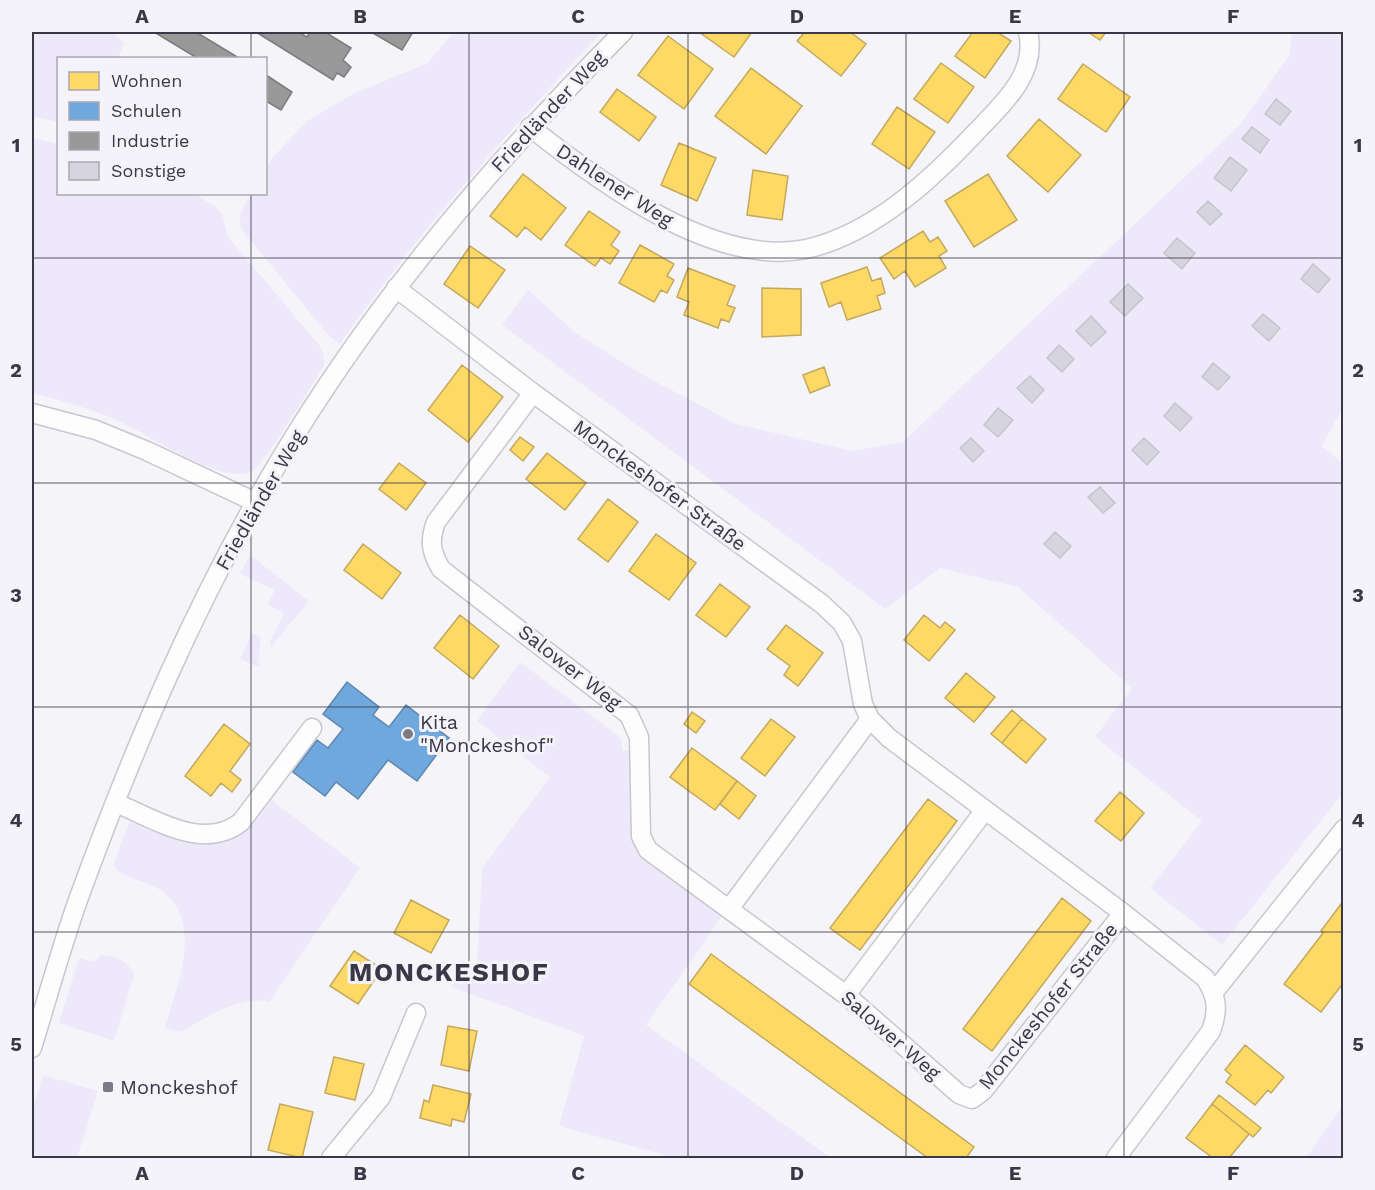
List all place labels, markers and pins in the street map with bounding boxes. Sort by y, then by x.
place label: Kita "Monckeshof" [420,710,554,757]
marker: Kita "Monckeshof" [401,727,415,741]
place label: Monckeshof [120,1075,238,1099]
marker: Monckeshof [101,1080,115,1094]

